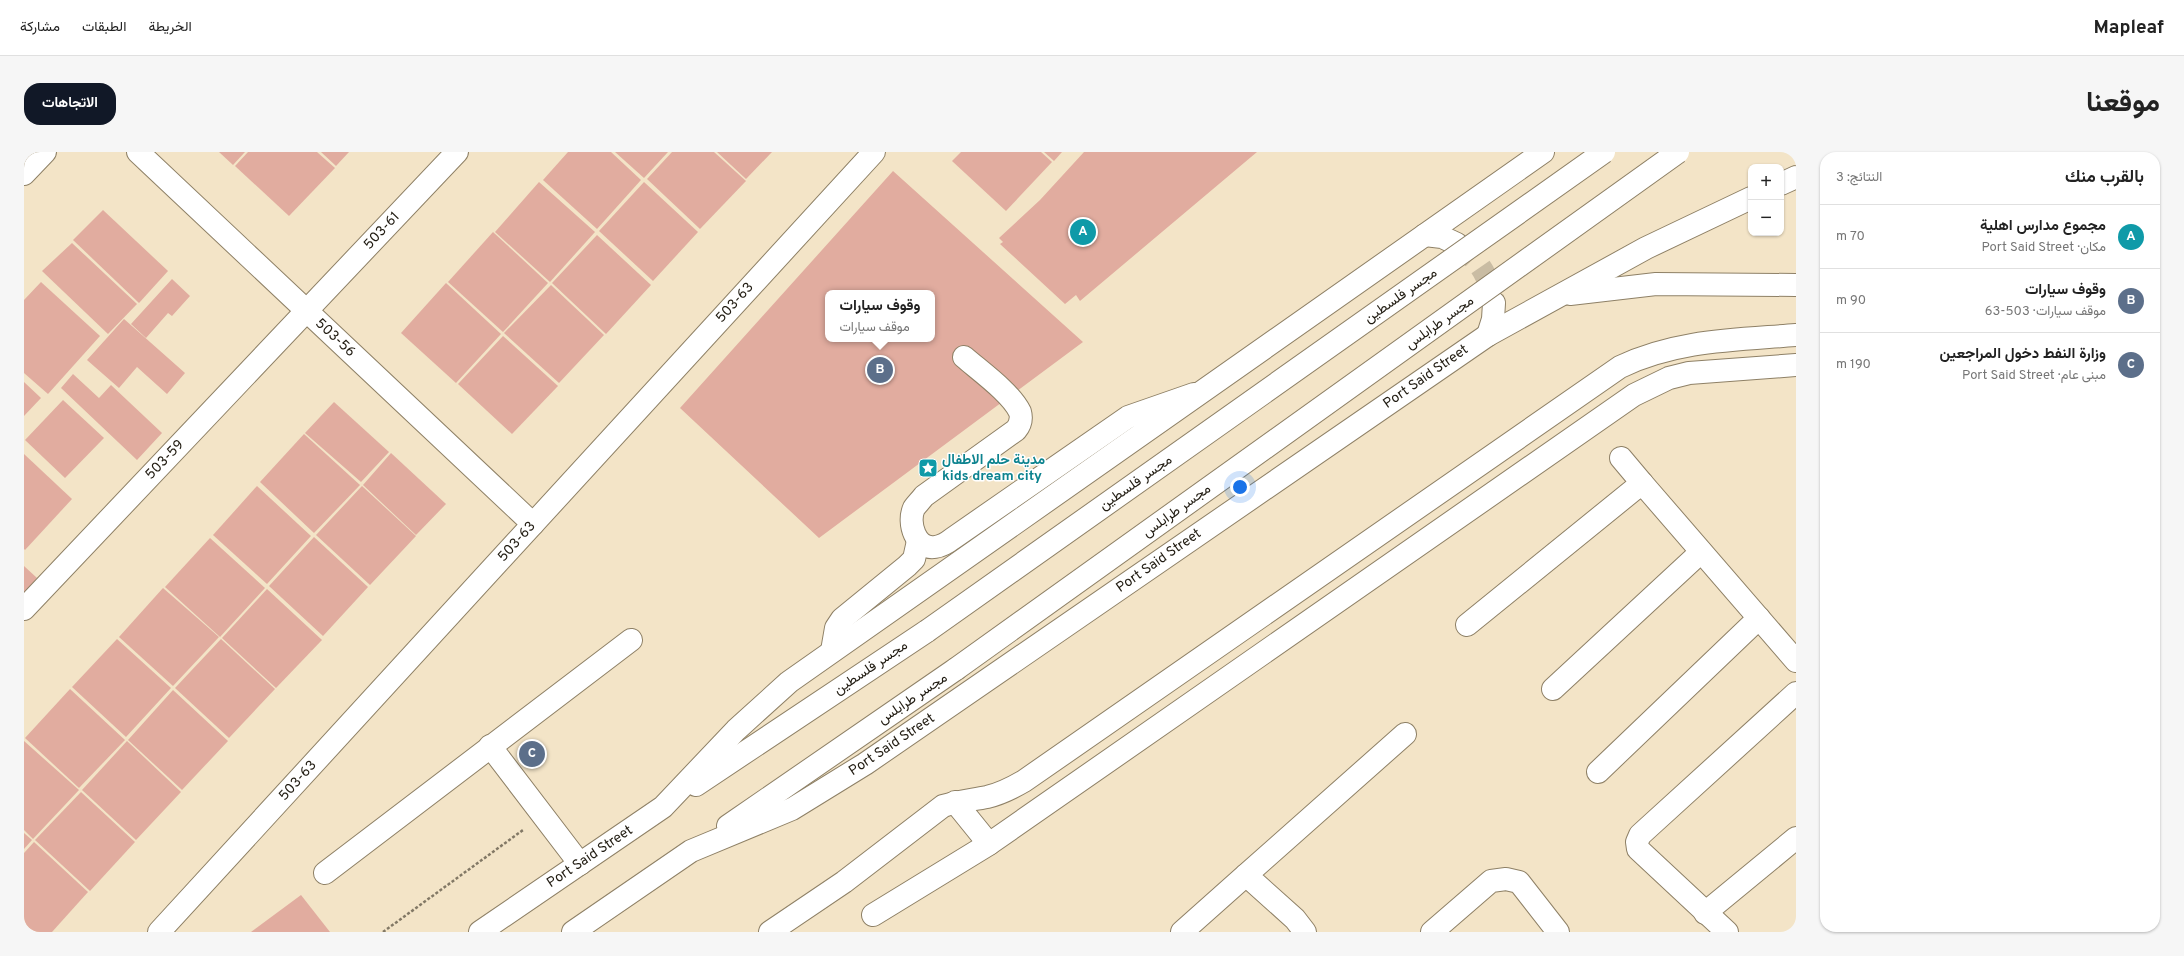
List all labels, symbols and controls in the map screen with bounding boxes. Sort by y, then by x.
text: Mapleaf [2093,16,2164,40]
text: مشاركة [20,19,60,36]
text: الطبقات [82,19,126,36]
text: الخريطة [148,19,192,36]
button: الاتجاهات [24,83,116,125]
text: موقعنا [2086,86,2160,122]
map controls [1748,164,1784,236]
button: + [1748,164,1784,200]
text: بالقرب منك [2065,167,2144,189]
text: النتائج: 3 [1836,170,1882,186]
button: − [1748,200,1784,236]
street label: 503-61 [360,209,404,253]
pin: A [1070,217,1096,247]
text: مجموع مدارس اهلية [1980,217,2106,236]
text: 70 m [1836,229,1865,245]
text: A [2126,229,2136,245]
text: مكان · Port Said Street [1981,240,2106,256]
street label: مجسر فلسطين [1361,265,1441,327]
street label: 503-63 [712,279,758,327]
text: وقوف سيارات [2025,281,2106,300]
popup [825,290,935,342]
street label: مجسر طرابلس [1403,293,1477,353]
text: 90 m [1836,293,1866,309]
text: B [2127,293,2136,309]
text: وقوف سيارات [839,297,921,316]
text: موقف سيارات · 503-63 [1985,304,2106,320]
street label: 503-56 [311,315,359,361]
text: موقف سيارات [839,320,910,336]
street label: Port Said Street [1380,341,1472,413]
text: وزارة النفط دخول المراجعين [1940,345,2106,364]
pin: B [867,355,893,385]
text: 190 m [1836,357,1871,373]
text: C [2127,357,2135,373]
text: مبنى عام · Port Said Street [1962,368,2106,384]
street label: 503-59 [142,437,188,483]
place label: مدينة حلم الاطفال kids dream city [942,452,1045,485]
street label: مجسر فلسطين [1096,452,1176,514]
place icon: مدينة حلم الاطفال kids dream city [917,457,939,479]
your location [1230,477,1250,497]
street label: مجسر طرابلس [1140,481,1214,541]
street label: 503-63 [494,518,540,566]
street label: Port Said Street [1113,525,1205,597]
street label: مجسر فلسطين [831,637,911,699]
street label: مجسر طرابلس [875,670,951,728]
street label: Port Said Street [846,710,938,780]
pin: C [519,739,545,769]
street label: 503-63 [275,757,321,805]
street label: Port Said Street [544,822,636,892]

